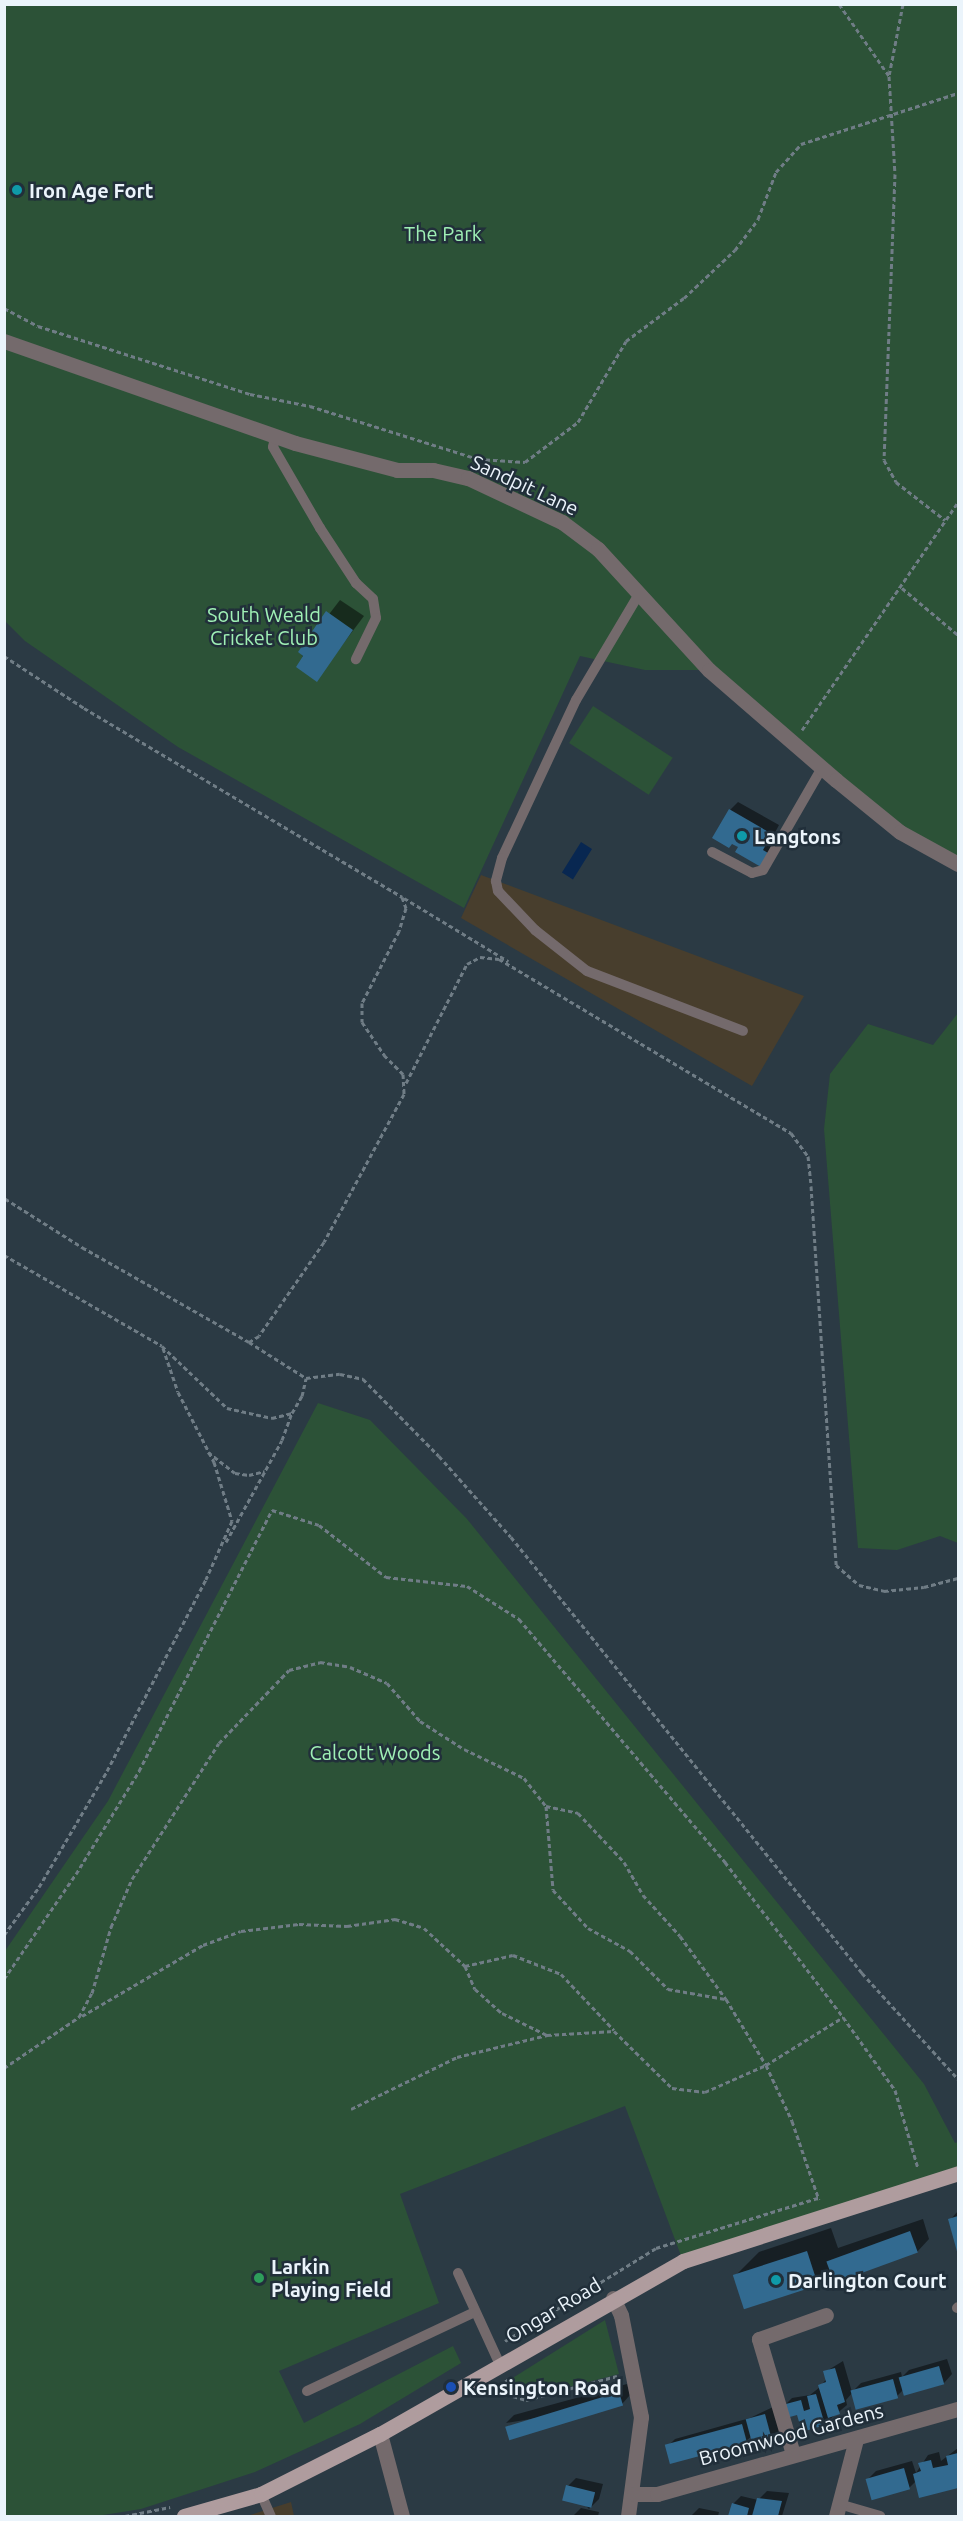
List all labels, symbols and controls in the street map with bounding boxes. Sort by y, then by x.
place label: Iron Age Fort [29,178,153,202]
marker: Iron Age Fort [10,183,24,197]
park label: The Park [404,221,482,245]
street label: Sandpit Lane [467,450,583,520]
park label: South Weald Cricket Club [207,603,321,650]
place label: Langtons [754,824,841,848]
marker: Langtons [735,829,749,843]
park label: Calcott Woods [309,1740,441,1764]
place label: Larkin Playing Field [271,2254,391,2301]
place label: Darlington Court [788,2268,947,2292]
marker: Larkin Playing Field [252,2271,266,2285]
street label: Ongar Road [501,2272,605,2348]
marker: Darlington Court [769,2273,783,2287]
place label: Kensington Road [463,2375,622,2399]
marker: Kensington Road [444,2380,458,2394]
street label: Broomwood Gardens [696,2398,886,2470]

